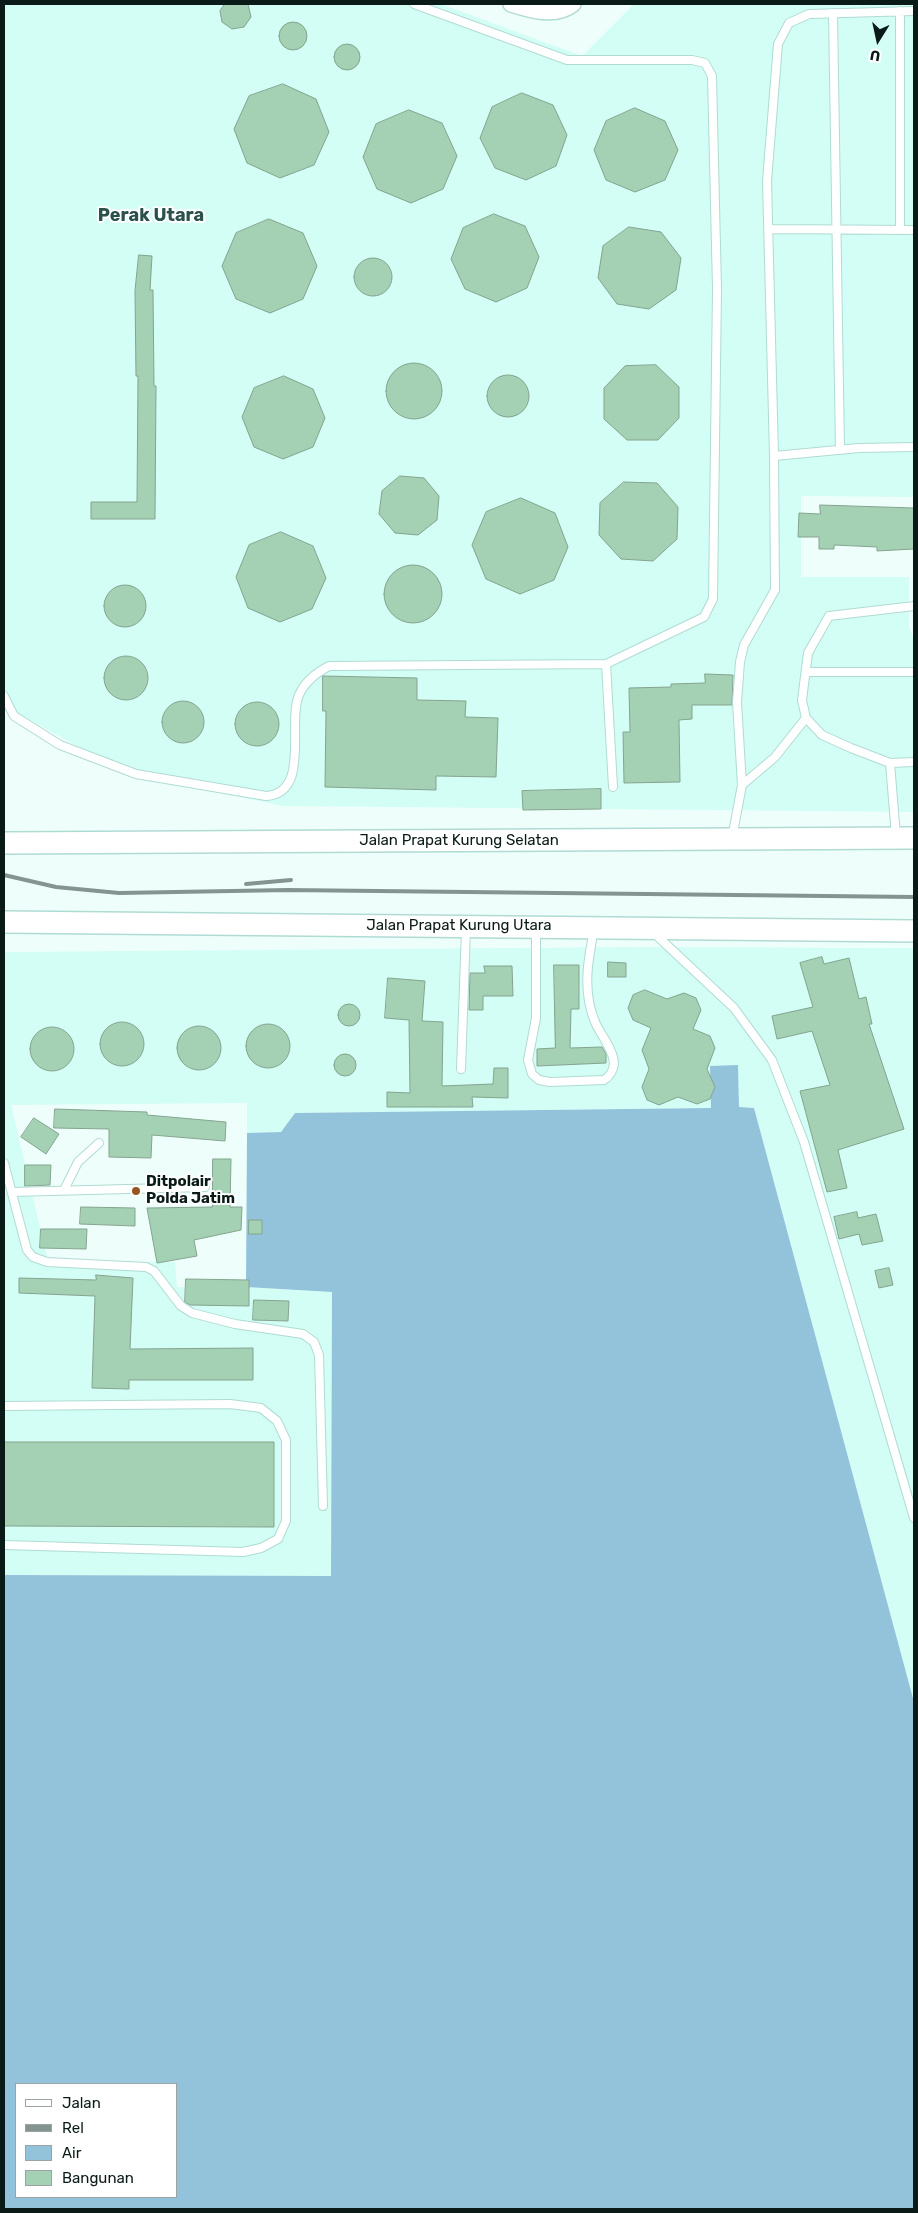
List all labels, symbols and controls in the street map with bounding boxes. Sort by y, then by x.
north arrow [853,15,903,65]
text: U [869,46,882,65]
district label: Perak Utara [98,205,204,227]
street label: Jalan Prapat Kurung Selatan [359,832,559,850]
street label: Jalan Prapat Kurung Utara [366,917,552,935]
place label: Ditpolair Polda Jatim [146,1173,235,1208]
marker: Ditpolair Polda Jatim [130,1185,142,1197]
legend [15,2083,178,2198]
text: Jalan [62,2094,101,2112]
text: Rel [62,2119,84,2137]
text: Air [62,2144,81,2162]
text: Bangunan [62,2169,134,2187]

